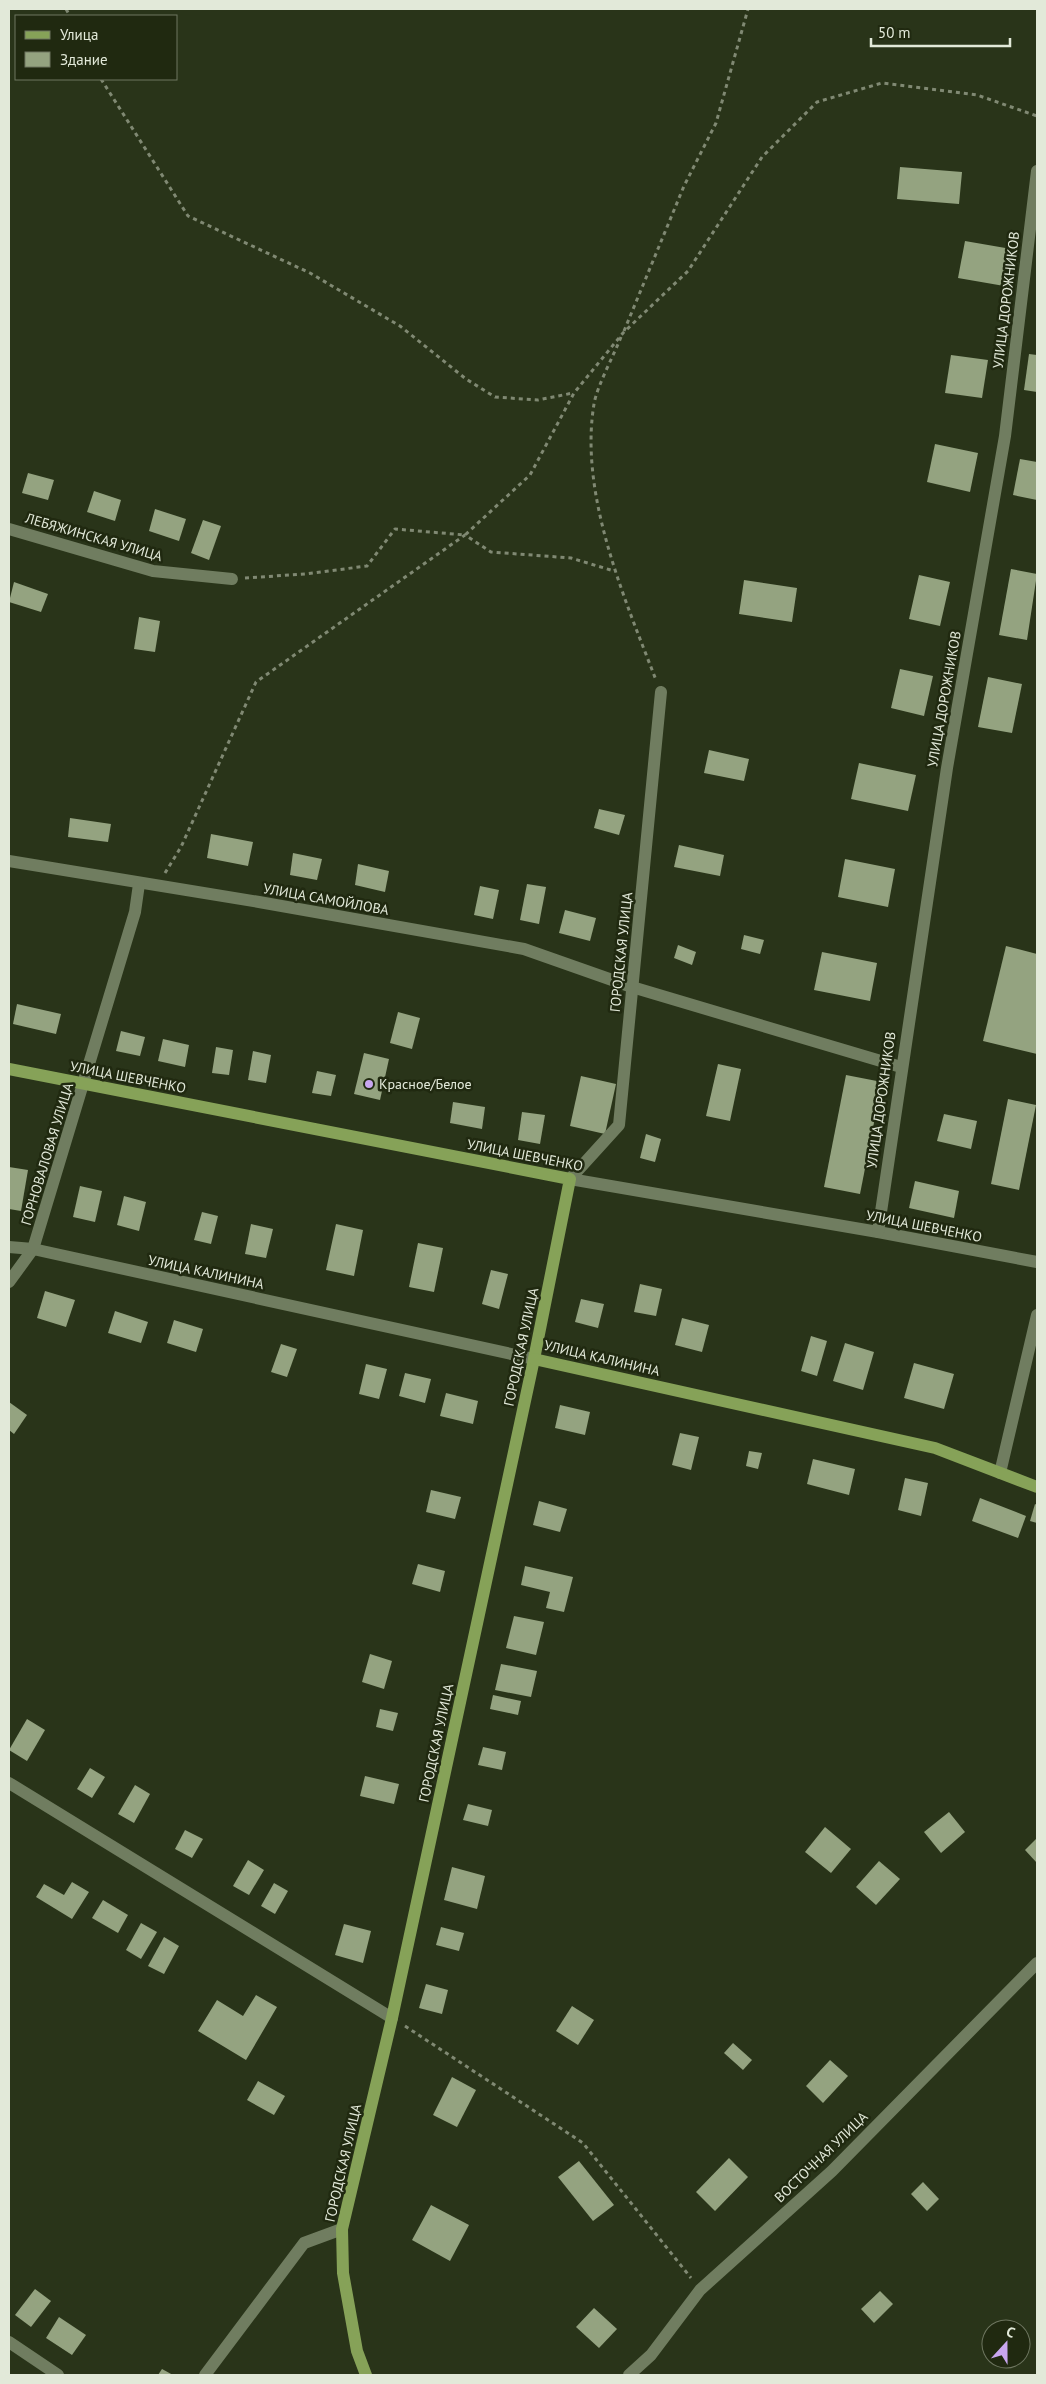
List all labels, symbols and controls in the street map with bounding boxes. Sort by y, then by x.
legend [15,15,178,80]
scale bar [871,15,1010,47]
text: 50 m [878,23,911,42]
text: Улица [60,25,98,44]
text: Здание [60,50,108,69]
street label: УЛИЦА ДОРОЖНИКОВ [989,230,1023,370]
street label: ЛЕБЯЖИНСКАЯ УЛИЦА [23,509,165,565]
street label: УЛИЦА ДОРОЖНИКОВ [923,630,965,768]
street label: УЛИЦА САМОЙЛОВА [262,879,391,919]
street label: ГОРОДСКАЯ УЛИЦА [606,890,636,1013]
street label: УЛИЦА ДОРОЖНИКОВ [862,1030,900,1170]
street label: УЛИЦА ШЕВЧЕНКО [68,1057,188,1097]
place label: Красное/Белое [379,1075,472,1093]
marker: Красное/Белое [363,1078,375,1090]
street label: ГОРНОВАЛОВАЯ УЛИЦА [17,1080,77,1227]
street label: УЛИЦА ШЕВЧЕНКО [465,1135,585,1175]
street label: УЛИЦА ШЕВЧЕНКО [864,1206,984,1246]
street label: УЛИЦА КАЛИНИНА [146,1251,266,1293]
street label: ГОРОДСКАЯ УЛИЦА [500,1285,543,1408]
street label: УЛИЦА КАЛИНИНА [542,1336,662,1380]
street label: ГОРОДСКАЯ УЛИЦА [415,1681,458,1804]
street label: ГОРОДСКАЯ УЛИЦА [321,2101,366,2224]
street label: ВОСТОЧНАЯ УЛИЦА [771,2107,872,2206]
north arrow [981,2319,1031,2369]
text: С [1004,2322,1018,2342]

